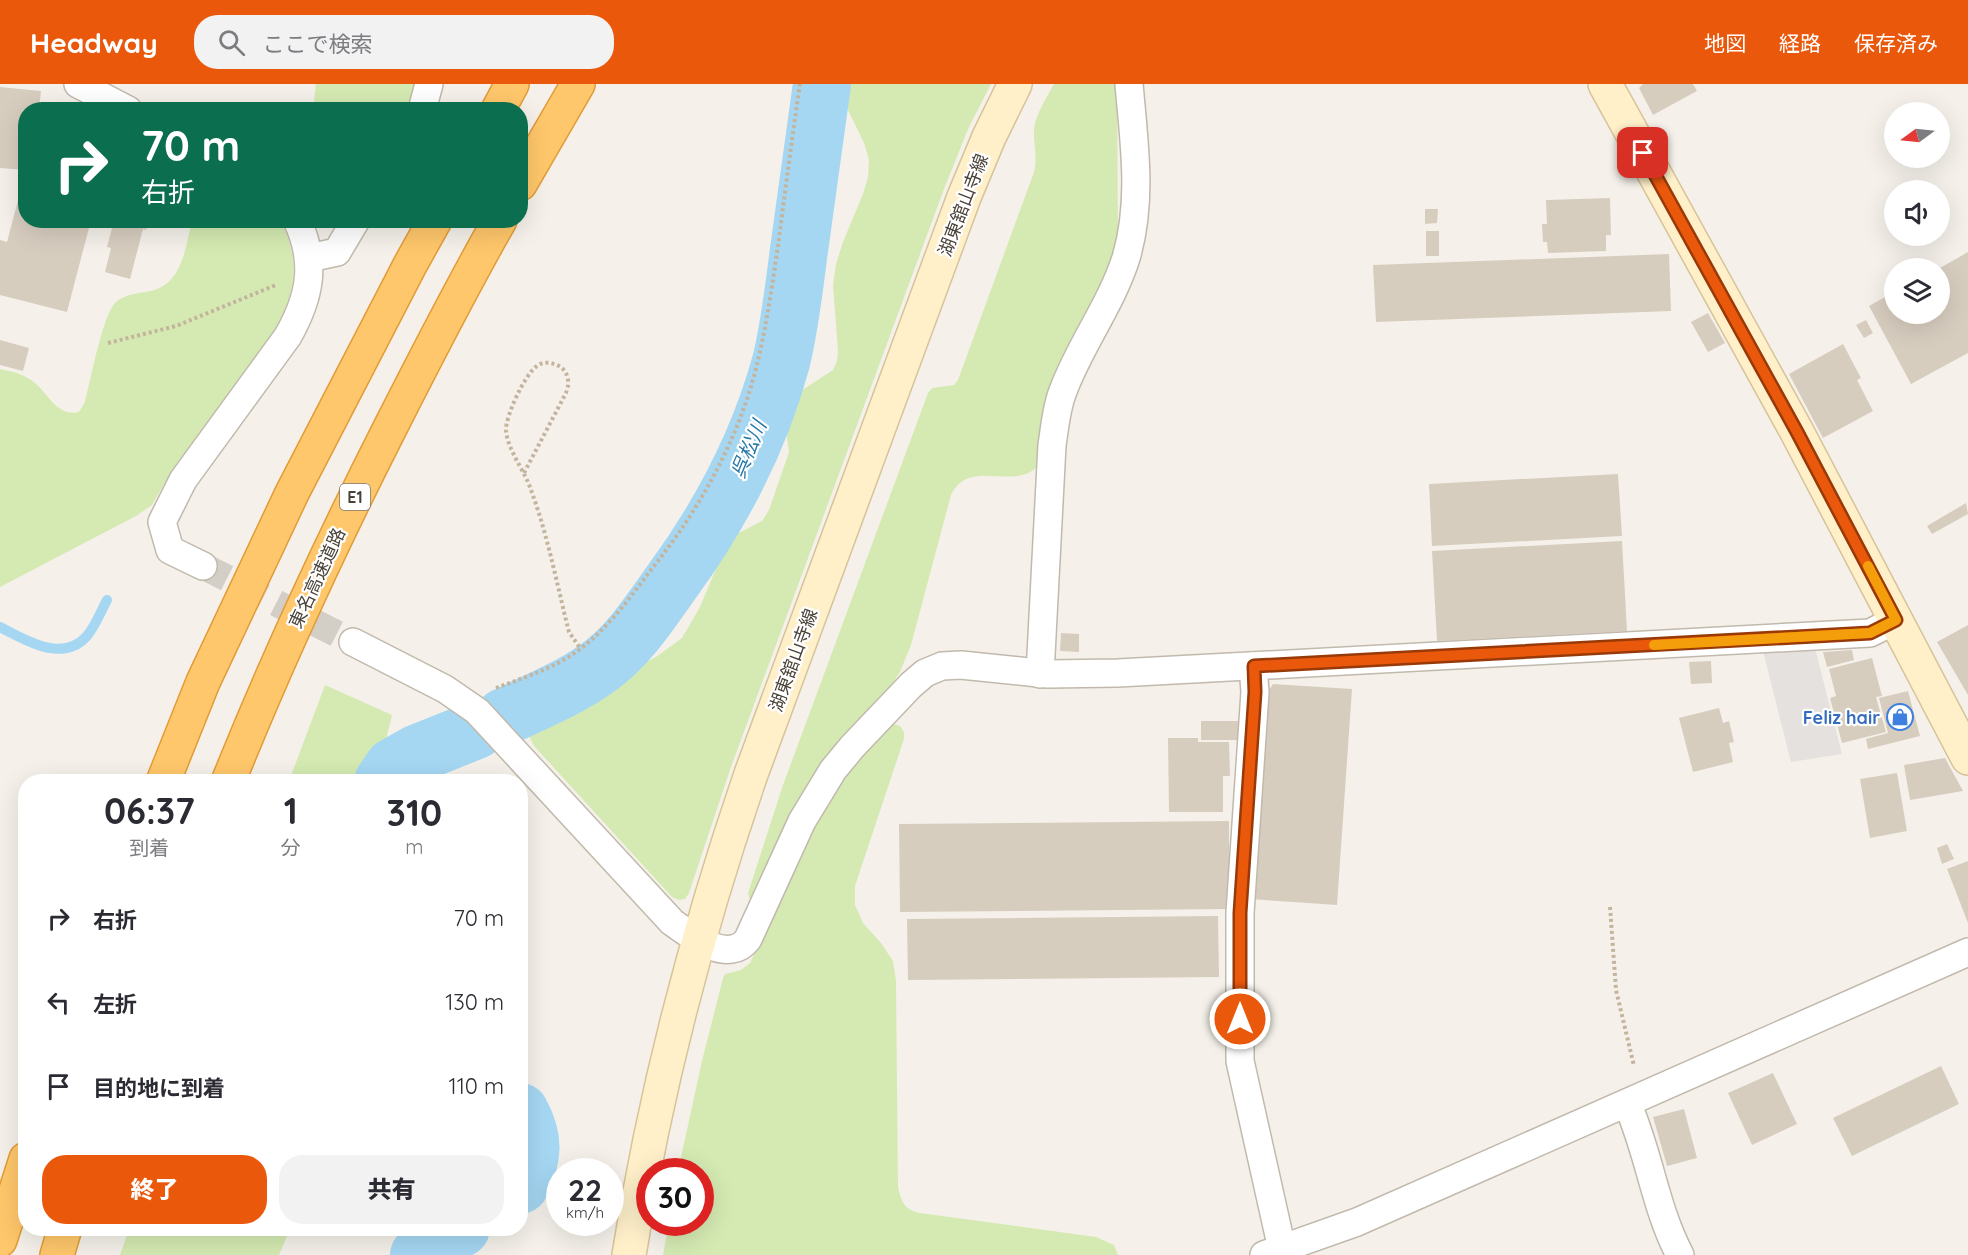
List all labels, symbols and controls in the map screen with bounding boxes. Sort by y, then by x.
search box [194,15,614,69]
text: Headway [30,25,158,60]
icon: search [215,26,248,59]
text: ここで検索 [263,30,373,58]
text: 地図 [1704,30,1746,56]
text: 経路 [1779,30,1821,56]
text: 保存済み [1854,30,1938,56]
north arrow [1884,102,1950,168]
map controls [1884,102,1950,324]
text: 70 m [141,119,240,172]
icon: right [42,126,120,204]
pin [1617,127,1668,178]
icon: arrive [1626,136,1659,169]
street label: 湖東舘山寺線 [933,150,993,260]
text: 右折 [141,175,195,209]
button: sound [1884,180,1950,246]
button: layers [1884,258,1950,324]
water label: 呉松川 [725,415,772,481]
road number: E1 [340,484,370,510]
street label: 東名高速道路 [284,524,350,632]
street label: 湖東舘山寺線 [764,605,822,715]
shop icon: Feliz hair [1885,702,1915,732]
place label: Feliz hair [1803,706,1880,729]
text: 06:37 [104,788,195,833]
text: 1 [284,788,298,833]
text: 310 [387,790,442,835]
text: m [405,834,423,859]
text: 到着 [129,835,169,860]
text: 分 [281,835,301,860]
icon: right [42,902,75,935]
text: 70 m [454,904,504,932]
text: 右折 [93,906,137,934]
icon: left [42,986,75,1019]
position arrow [1208,987,1272,1051]
text: 130 m [445,988,504,1016]
text: 左折 [93,990,137,1018]
icon: arrive [42,1070,75,1103]
text: 110 m [449,1072,504,1100]
text: 目的地に到着 [93,1074,225,1102]
button: 終了 [42,1155,267,1224]
button: 共有 [279,1155,504,1224]
speed limit sign: 30 [636,1158,714,1236]
text: 22 [568,1171,602,1209]
text: km/h [566,1203,604,1222]

